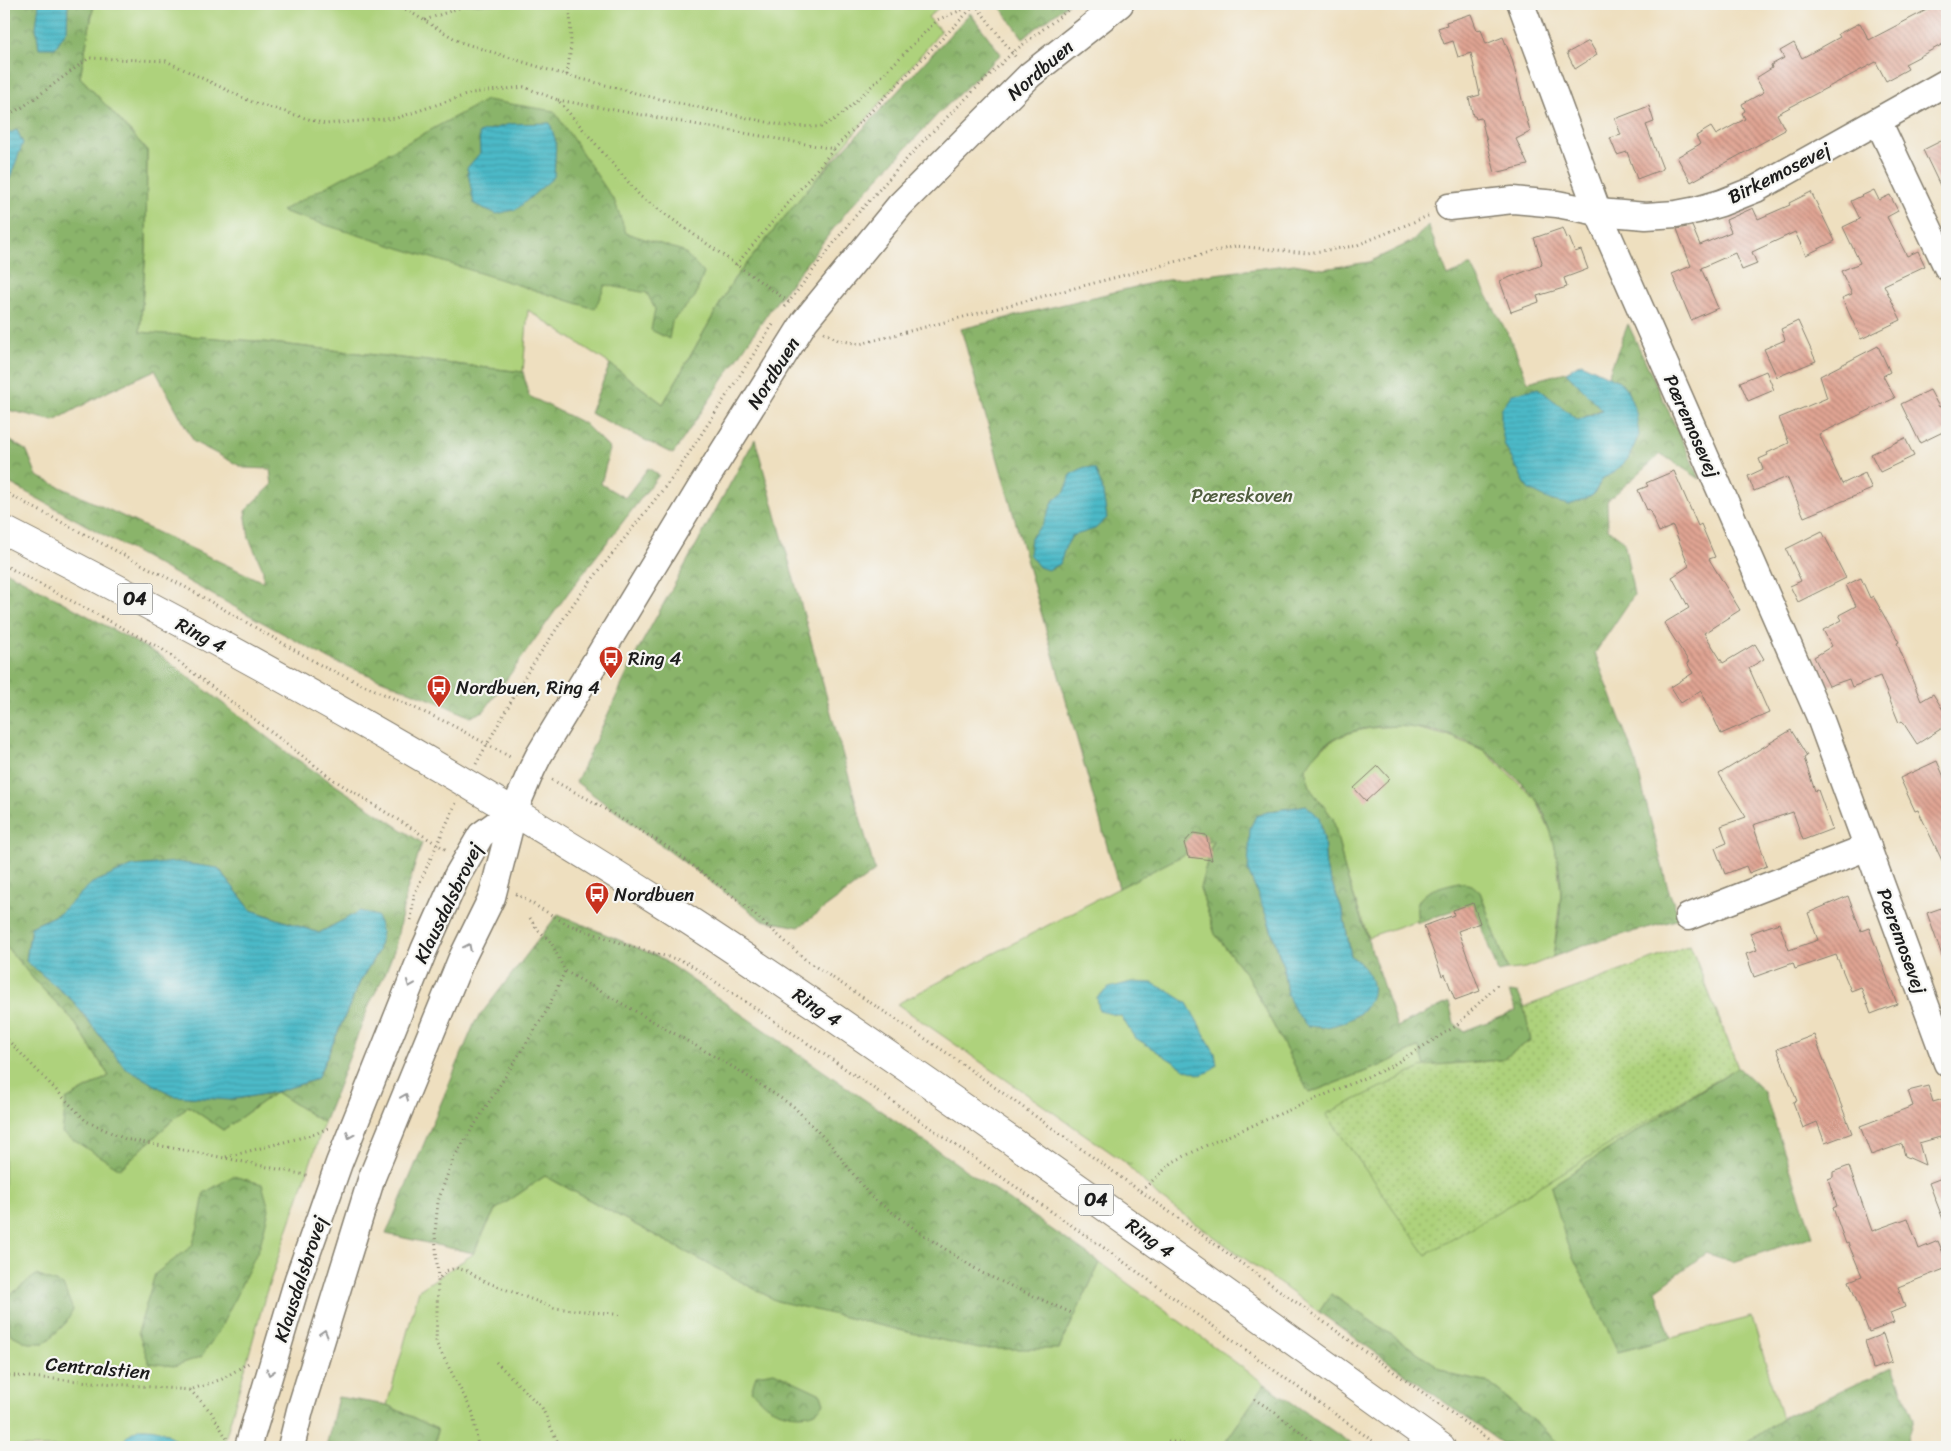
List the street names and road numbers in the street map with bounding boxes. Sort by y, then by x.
street label: Nordbuen [999,31,1081,109]
street label: Birkemosevej [1722,132,1837,213]
street label: Nordbuen [738,330,808,416]
street label: Pæremosevej [1654,369,1730,484]
road number: O4 [118,584,152,614]
street label: Ring 4 [170,608,232,662]
street label: Klausdalsbrovej [404,836,492,969]
street label: Pæremosevej [1868,883,1937,999]
street label: Ring 4 [786,978,848,1036]
road number: O4 [1078,1184,1114,1216]
street label: Ring 4 [1119,1209,1181,1267]
street label: Klausdalsbrovej [264,1210,336,1346]
street label: Centralstien [44,1347,152,1389]

